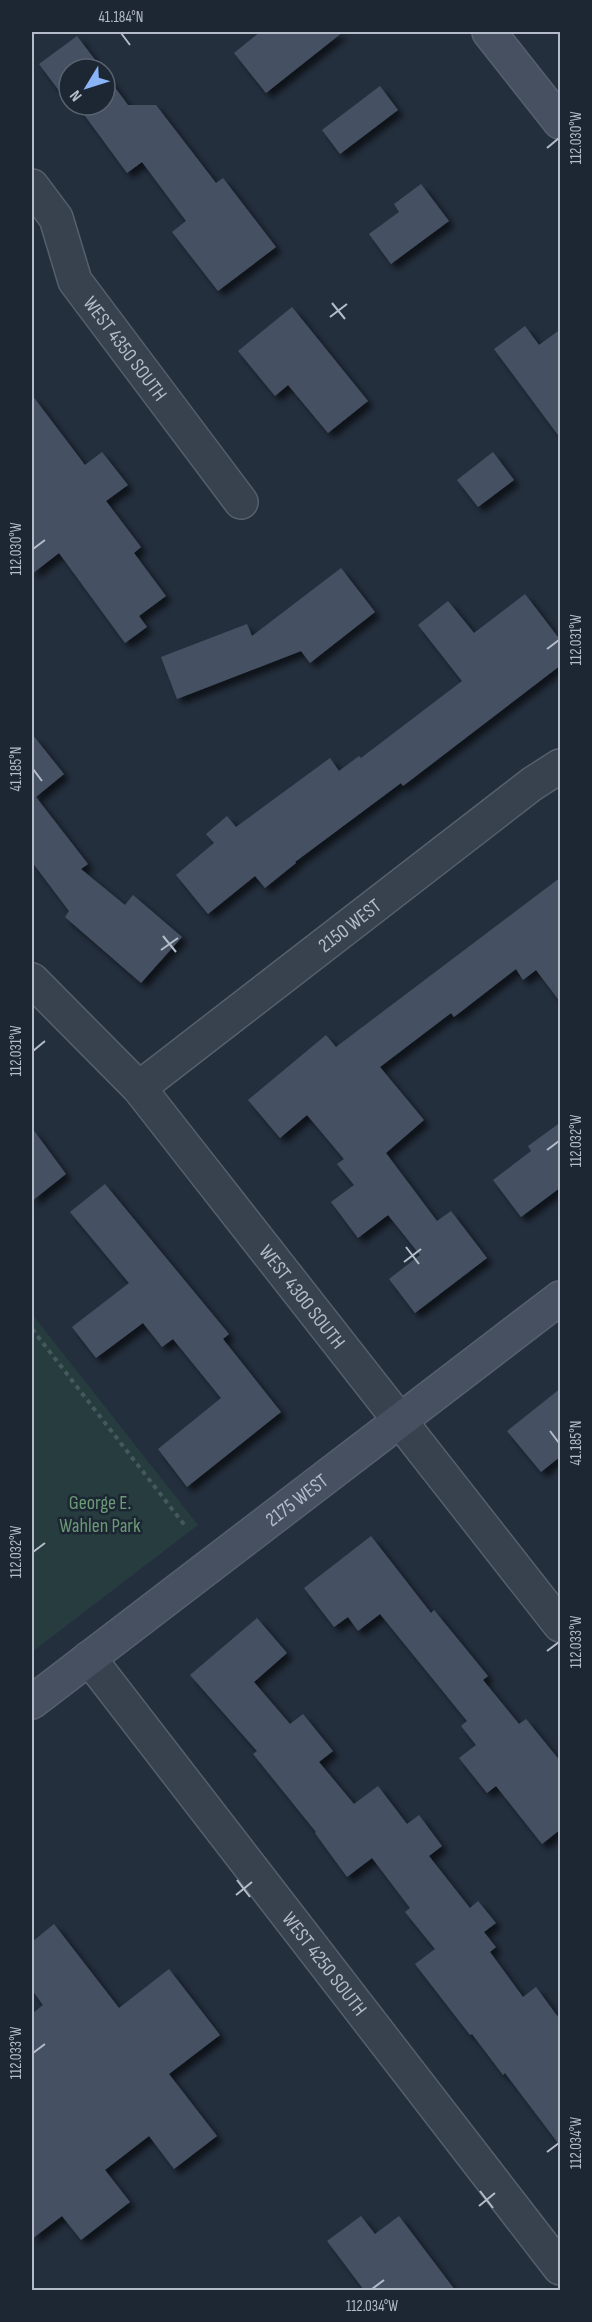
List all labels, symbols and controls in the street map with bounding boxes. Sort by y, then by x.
text: 41.184°N [99,8,143,27]
north arrow [57,57,117,117]
text: N [66,86,86,105]
text: 112.030°W [567,111,586,165]
street label: WEST 4350 SOUTH [78,292,172,406]
text: 112.030°W [7,522,26,576]
text: 112.031°W [567,614,586,666]
text: 41.185°N [7,747,26,791]
street label: 2150 WEST [314,894,386,958]
text: 112.031°W [7,1025,26,1077]
text: 112.032°W [567,1114,586,1167]
street label: WEST 4300 SOUTH [254,1240,350,1354]
text: 41.185°N [567,1421,586,1465]
street label: 2175 WEST [261,1469,333,1532]
park label: George E. Wahlen Park [59,1491,141,1538]
text: 112.032°W [7,1525,26,1578]
text: 112.033°W [567,1615,586,1668]
street label: WEST 4250 SOUTH [277,1908,372,2021]
text: 112.033°W [7,2026,26,2079]
text: 112.034°W [567,2117,586,2169]
text: 112.034°W [346,2297,398,2316]

